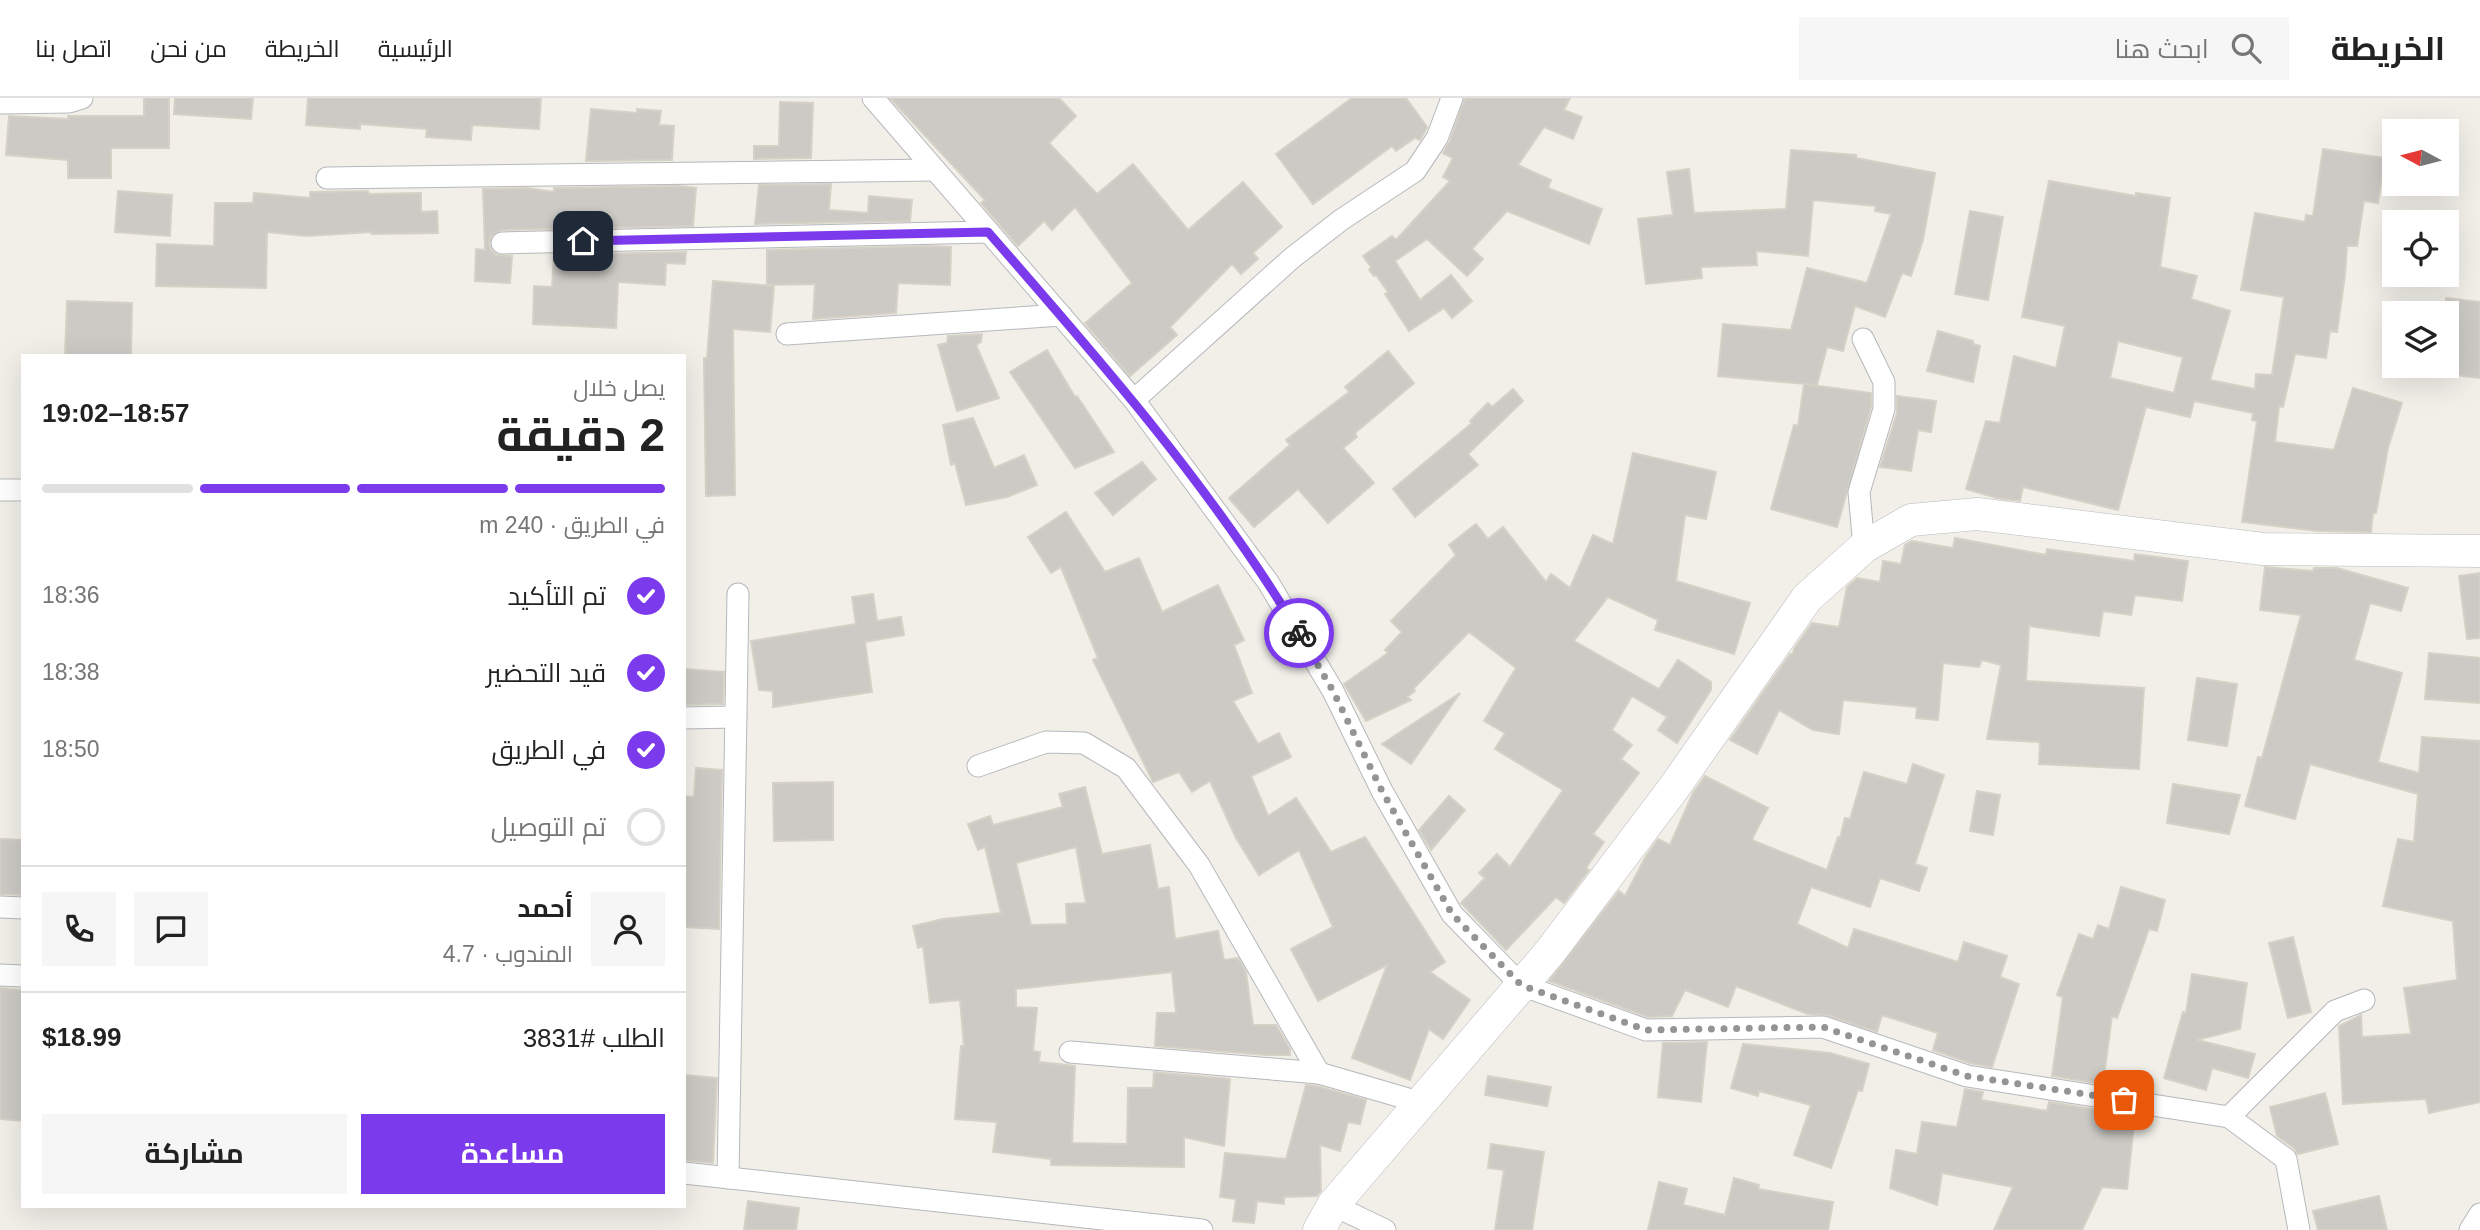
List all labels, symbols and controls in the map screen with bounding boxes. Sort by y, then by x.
search box [1799,17,2289,80]
icon: search [2227,29,2265,67]
text: الخريطة [2331,30,2445,67]
text: ابحث هنا [2115,34,2209,64]
text: اتصل بنا [35,35,112,62]
text: من نحن [150,35,227,62]
text: الخريطة [265,35,340,62]
text: الرئيسية [378,35,453,62]
north arrow [2382,119,2459,196]
map controls [2382,119,2459,378]
button: locate [2382,210,2459,287]
pin [553,211,613,271]
icon: home [564,222,602,260]
button: layers [2382,301,2459,378]
text: يصل خلال [573,375,665,401]
text: 18:57–19:02 [42,398,189,428]
text: 2 دقيقة [497,409,665,461]
text: في الطريق · 240 m [479,512,665,538]
icon: check [627,577,665,615]
text: تم التأكيد [507,581,606,611]
text: 18:36 [42,582,100,608]
courier [1264,598,1334,668]
icon: bike [1280,614,1318,652]
icon: check [627,654,665,692]
text: قيد التحضير [486,658,606,688]
text: 18:38 [42,659,100,685]
icon: check [627,731,665,769]
text: في الطريق [491,735,606,765]
text: 18:50 [42,736,100,762]
text: تم التوصيل [491,812,606,842]
button: phone [42,892,116,966]
button: chat [134,892,208,966]
button: person [591,892,665,966]
text: أحمد [517,893,573,923]
text: المندوب · 4.7 [443,941,573,967]
text: $18.99 [42,1022,122,1052]
text: الطلب #3831 [523,1023,665,1053]
pin [2094,1070,2154,1130]
icon: bag [2105,1081,2143,1119]
button: مشاركة [42,1114,347,1194]
button: مساعدة [361,1114,665,1194]

